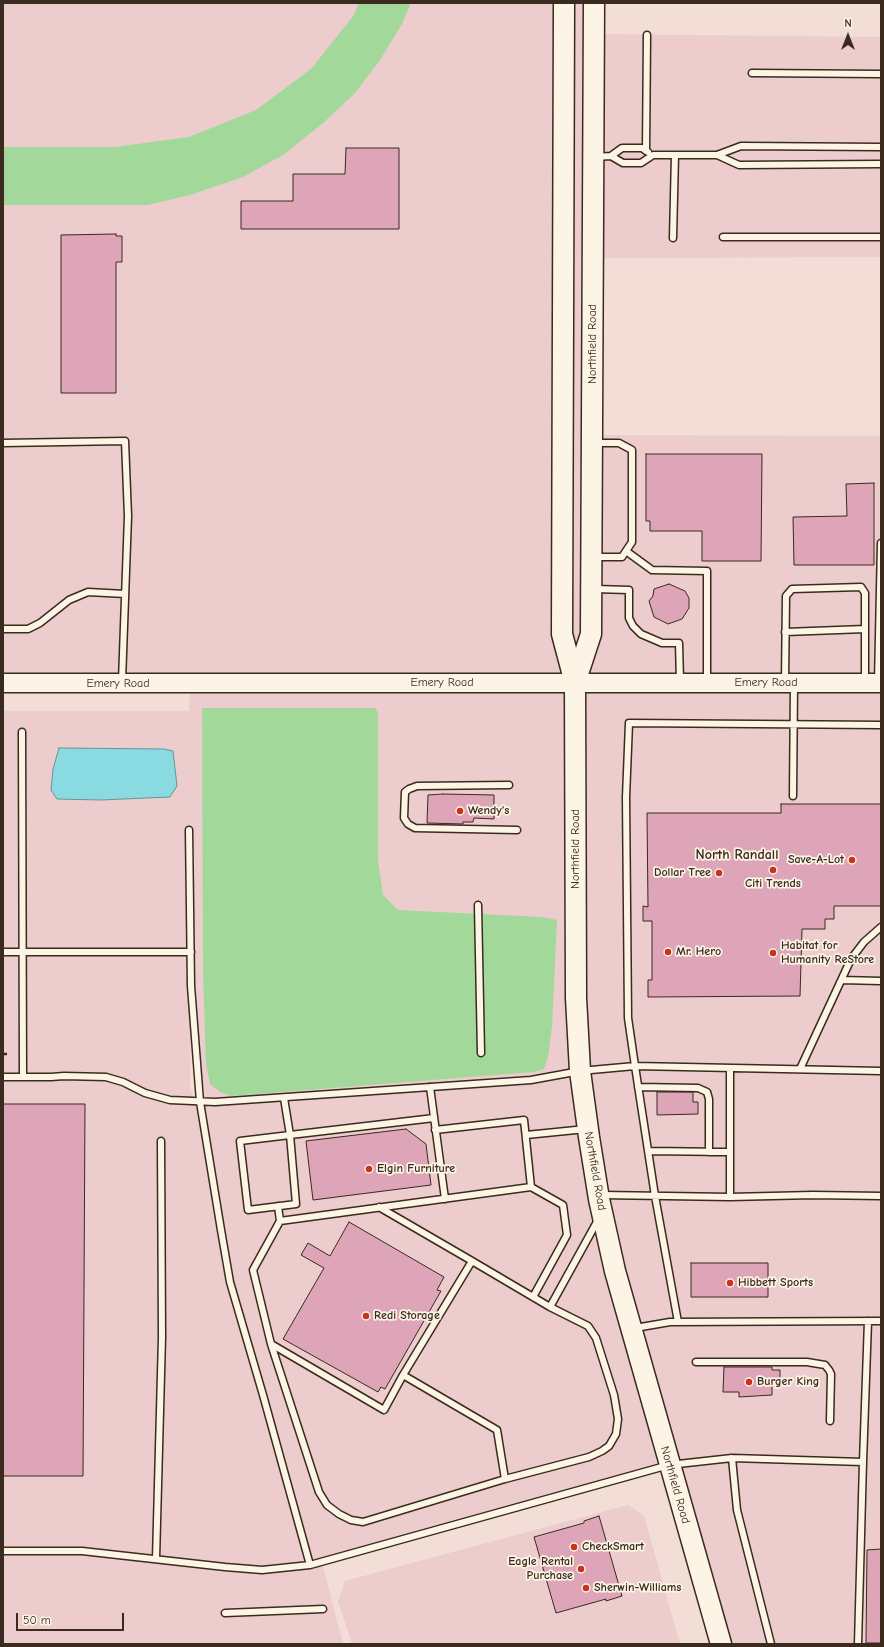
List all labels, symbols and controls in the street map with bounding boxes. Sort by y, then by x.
north arrow [828,16,868,56]
text: N [844,17,852,30]
street label: Northfield Road [586,304,600,384]
street label: Emery Road [410,676,474,690]
street label: Emery Road [734,676,798,690]
street label: Emery Road [86,677,150,691]
place label: Wendy's [468,804,509,818]
marker: Wendy's [455,806,465,816]
street label: Northfield Road [569,809,583,889]
district label: North Randall [696,847,778,863]
place label: Save-A-Lot [788,853,844,867]
marker: Save-A-Lot [847,855,857,865]
marker: Citi Trends [768,865,778,875]
place label: Dollar Tree [654,866,711,880]
marker: Dollar Tree [714,868,724,878]
place label: Citi Trends [745,877,801,891]
place label: Habitat for Humanity ReStore [781,939,874,967]
place label: Mr. Hero [676,945,721,959]
marker: Mr. Hero [663,947,673,957]
marker: Habitat for Humanity ReStore [768,948,778,958]
street label: Northfield Road [581,1130,609,1212]
place label: Elgin Furniture [377,1162,455,1176]
marker: Elgin Furniture [364,1164,374,1174]
place label: Hibbett Sports [738,1276,813,1290]
marker: Hibbett Sports [725,1278,735,1288]
place label: Redi Storage [374,1309,440,1323]
marker: Redi Storage [361,1311,371,1321]
place label: Burger King [757,1375,819,1389]
marker: Burger King [744,1377,754,1387]
street label: Northfield Road [657,1445,693,1525]
place label: CheckSmart [582,1540,644,1554]
marker: CheckSmart [569,1542,579,1552]
place label: Eagle Rental Purchase [508,1555,573,1583]
marker: Eagle Rental Purchase [576,1564,586,1574]
place label: Sherwin-Williams [594,1581,681,1595]
marker: Sherwin-Williams [581,1583,591,1593]
scale bar [18,1605,126,1631]
text: 50 m [23,1613,51,1627]

